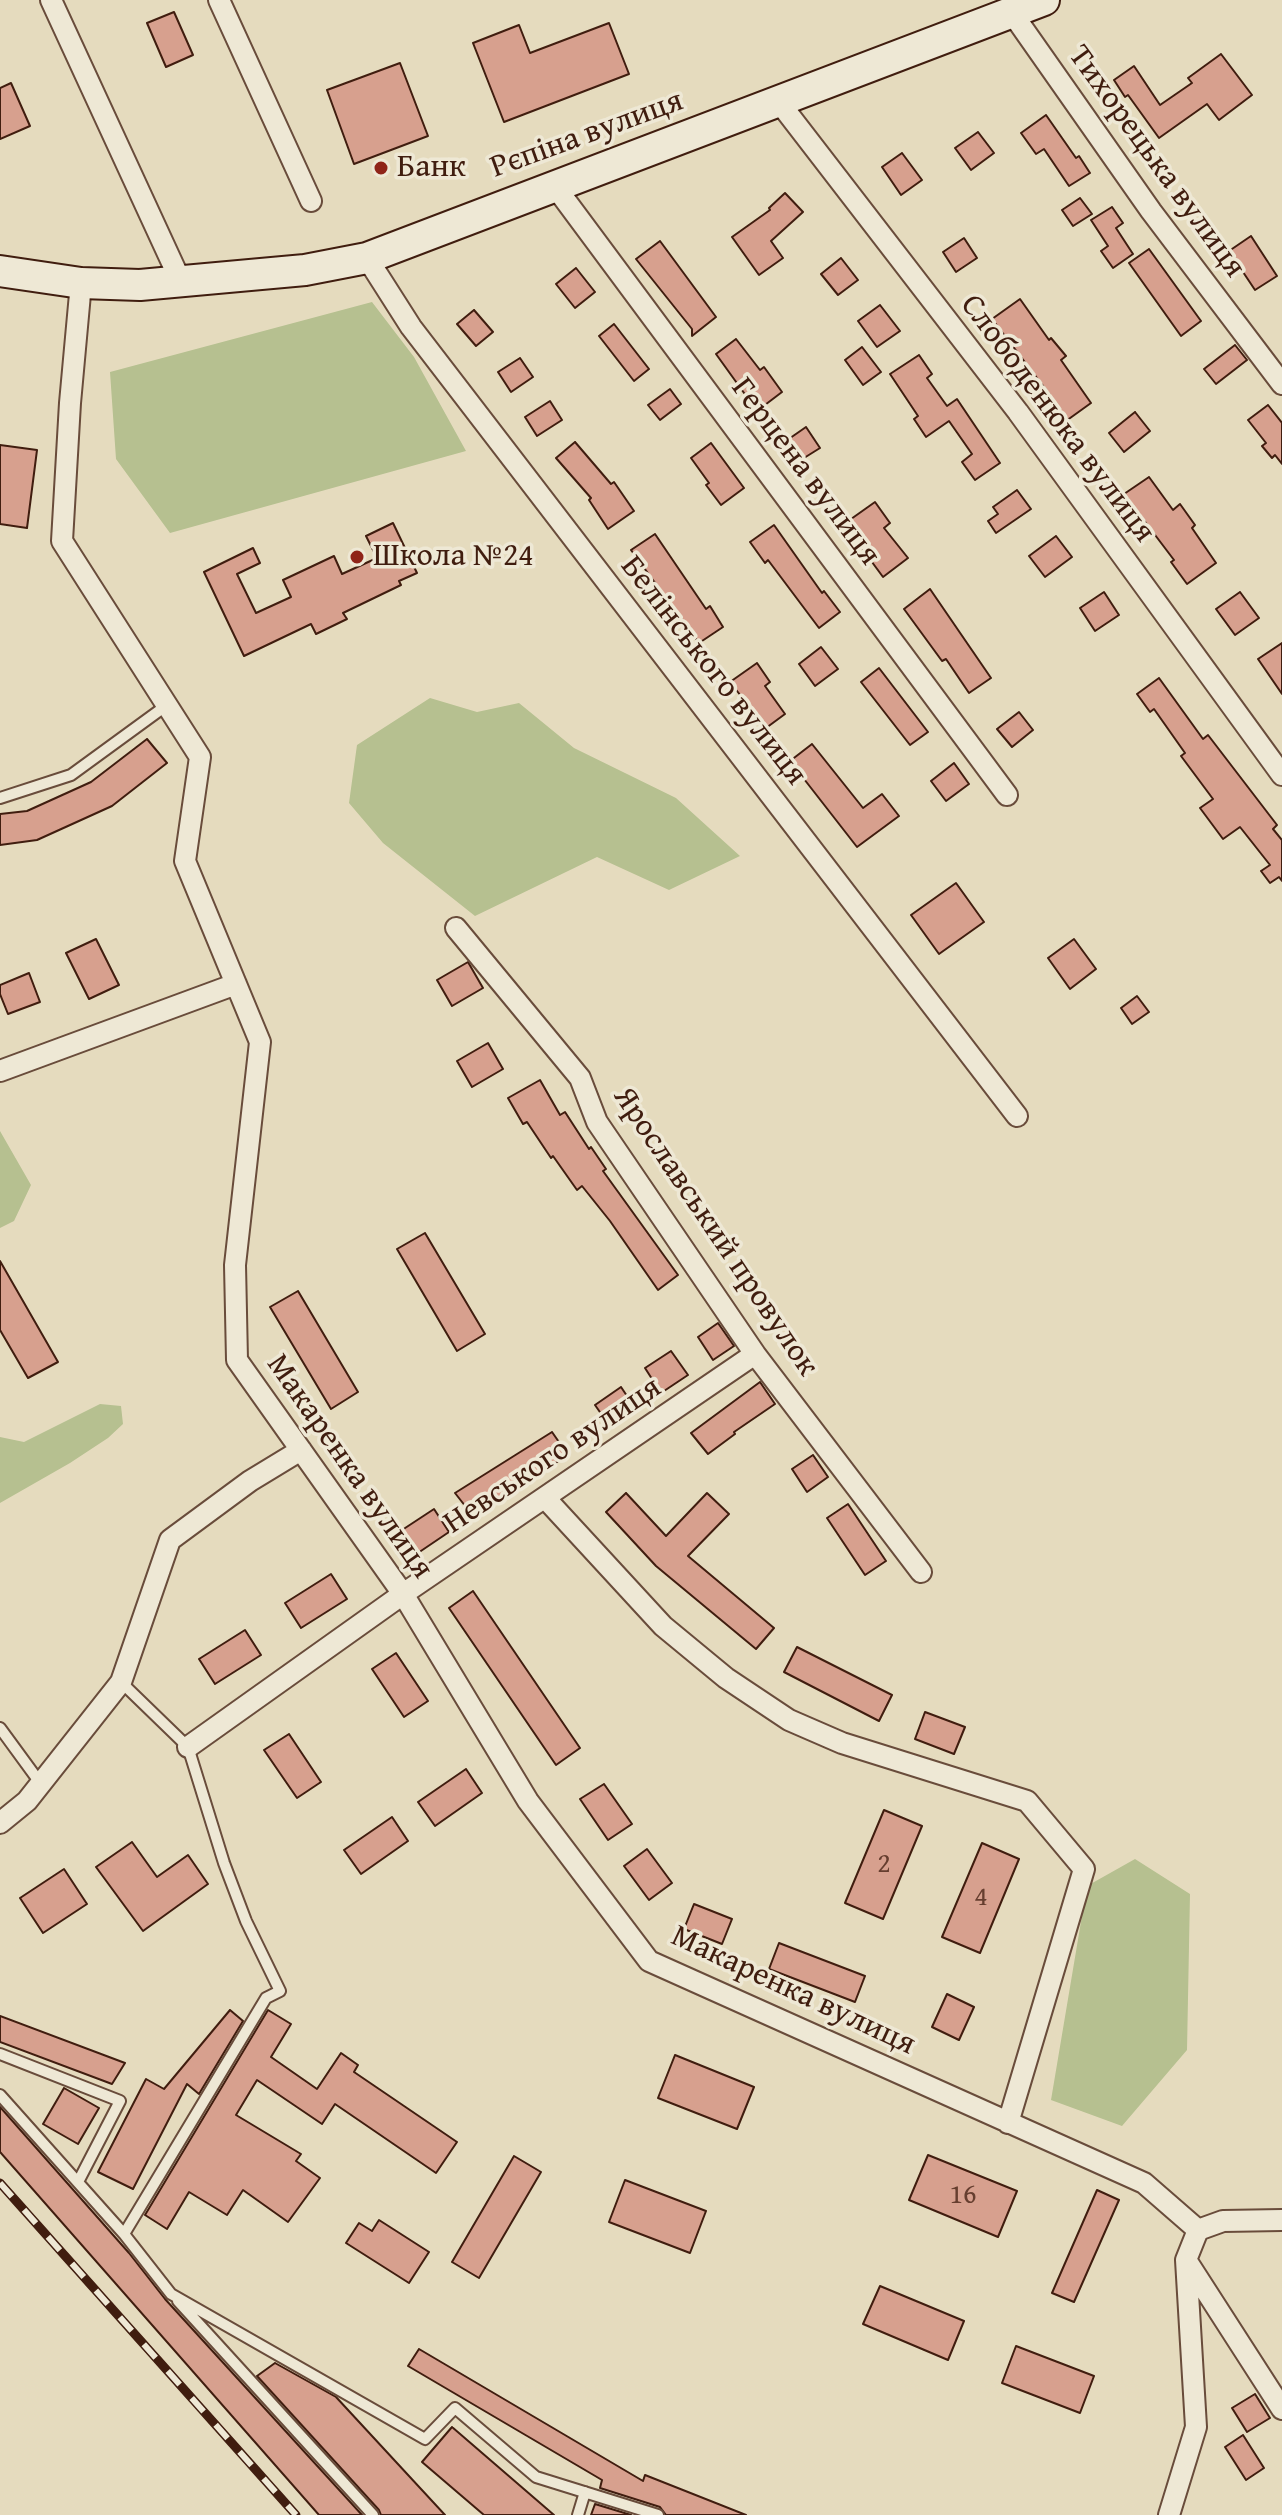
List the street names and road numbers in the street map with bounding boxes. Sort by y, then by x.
street label: Тихорецька вулиця [1059,39,1253,285]
street label: Рєпіна вулиця [485,82,689,188]
street label: Слободенюка вулиця [951,288,1163,550]
street label: Герцена вулиця [722,371,888,573]
street label: Белінського вулиця [612,549,814,793]
street label: Ярославський провулок [604,1080,826,1384]
street label: Макаренка вулиця [257,1347,441,1587]
street label: Невського вулиця [437,1369,669,1543]
street label: Макаренка вулиця [665,1918,921,2064]

